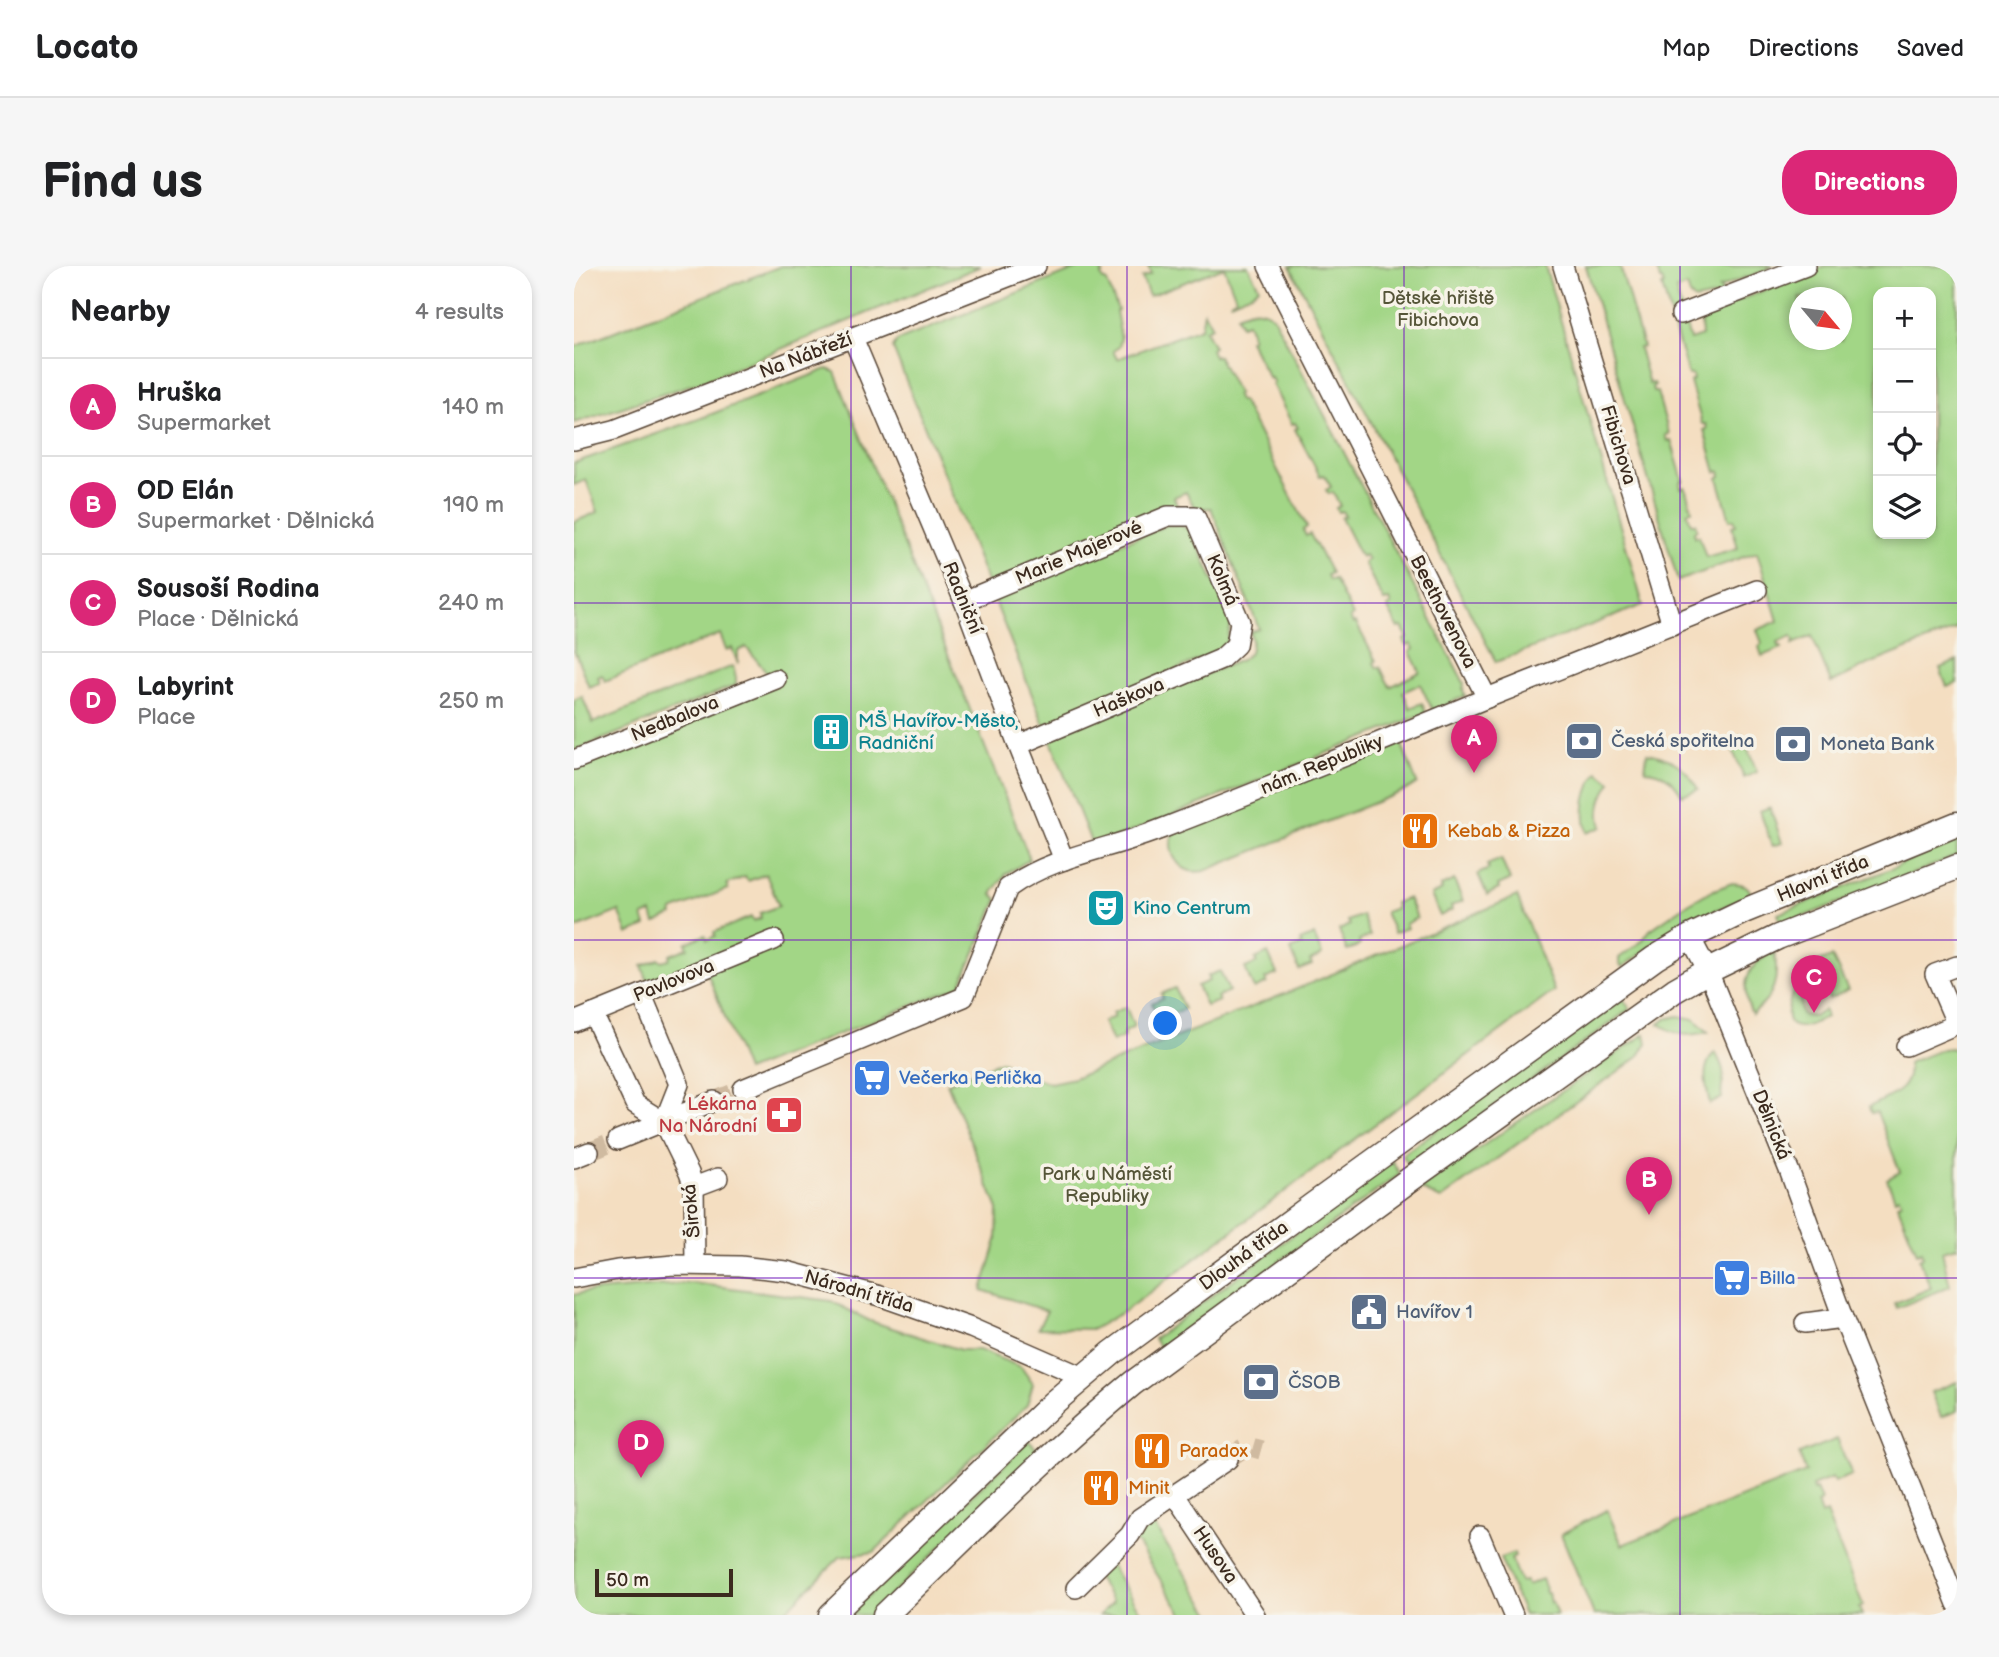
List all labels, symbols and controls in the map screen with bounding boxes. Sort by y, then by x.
text: Locato [35,28,139,68]
text: Map [1662,34,1710,63]
text: Directions [1748,34,1859,63]
text: Saved [1897,34,1964,63]
button: Directions [1782,150,1957,215]
text: Find us [42,153,203,212]
park label: Dětské hřiště Fibichova [1382,287,1495,332]
north arrow [1789,287,1852,350]
map controls [1873,287,1936,539]
button: + [1873,287,1936,350]
text: Nearby [70,294,170,330]
text: 4 results [415,298,504,326]
street label: Na Nábřeží [756,328,856,384]
button: − [1873,350,1936,413]
text: Hruška [137,378,222,409]
text: A [86,393,100,421]
text: 140 m [442,393,504,421]
street label: Fibichova [1595,402,1641,488]
text: Supermarket [137,409,271,437]
button: locate [1873,413,1936,476]
text: OD Elán [137,476,234,507]
button: layers [1873,476,1936,539]
text: B [85,491,101,519]
text: 190 m [443,491,504,519]
text: Supermarket · Dělnická [137,507,375,535]
street label: Marie Majerové [1012,516,1146,590]
street label: Kolmá [1201,551,1243,609]
street label: Beethovenova [1405,552,1481,672]
street label: Radniční [937,559,987,638]
text: Sousoší Rodina [137,574,320,605]
text: C [85,589,101,617]
text: 240 m [438,589,504,617]
text: Place · Dělnická [137,605,299,633]
text: Labyrint [137,672,234,703]
street label: Haškova [1090,673,1168,723]
text: D [85,687,101,715]
text: 250 m [438,687,504,715]
street label: Nedbalova [628,691,722,747]
text: Place [137,703,195,731]
place label: MŠ Havířov-Město, Radniční [858,710,1019,755]
building icon: MŠ Havířov-Město, Radniční [810,711,852,753]
pin: A [1451,715,1497,773]
bank icon: Česká spořitelna [1563,720,1605,762]
bank icon: Moneta Bank [1772,723,1814,765]
place label: Česká spořitelna [1611,729,1755,753]
street label: nám. Republiky [1257,730,1387,800]
place label: Moneta Bank [1820,733,1935,756]
restaurant icon: Kebab & Pizza [1399,810,1441,852]
place label: Kebab & Pizza [1447,820,1570,843]
street label: Hlavní třída [1774,850,1872,908]
theatre icon: Kino Centrum [1085,887,1127,929]
place label: Kino Centrum [1133,897,1251,920]
street label: Pavlovova [630,954,718,1008]
pin: C [1791,955,1837,1013]
your location [1148,1006,1182,1040]
supermarket icon: Večerka Perlička [851,1057,893,1099]
place label: Večerka Perlička [899,1067,1042,1090]
street label: Dělnická [1747,1087,1795,1163]
place label: Lékárna Na Národní [658,1093,757,1138]
pharmacy icon: Lékárna Na Národní [763,1094,805,1136]
pin: B [1626,1157,1672,1215]
park label: Park u Náměstí Republiky [1042,1163,1172,1208]
street label: Široká [678,1183,706,1239]
street label: Dlouhá třída [1195,1216,1293,1296]
supermarket icon: Billa [1711,1257,1753,1299]
street label: Národní třída [802,1265,916,1319]
place label: Billa [1759,1267,1796,1290]
public building icon: Havířov 1 [1348,1291,1390,1333]
place label: Havířov 1 [1396,1301,1473,1324]
bank icon: ČSOB [1240,1361,1282,1403]
place label: ČSOB [1288,1370,1341,1394]
pin: D [618,1420,664,1478]
restaurant icon: Paradox [1131,1430,1173,1472]
place label: Paradox [1179,1440,1248,1463]
restaurant icon: Minit [1080,1467,1122,1509]
place label: Minit [1128,1477,1170,1500]
street label: Husova [1188,1522,1242,1588]
scale bar [595,1566,733,1598]
text: 50 m [606,1569,649,1592]

